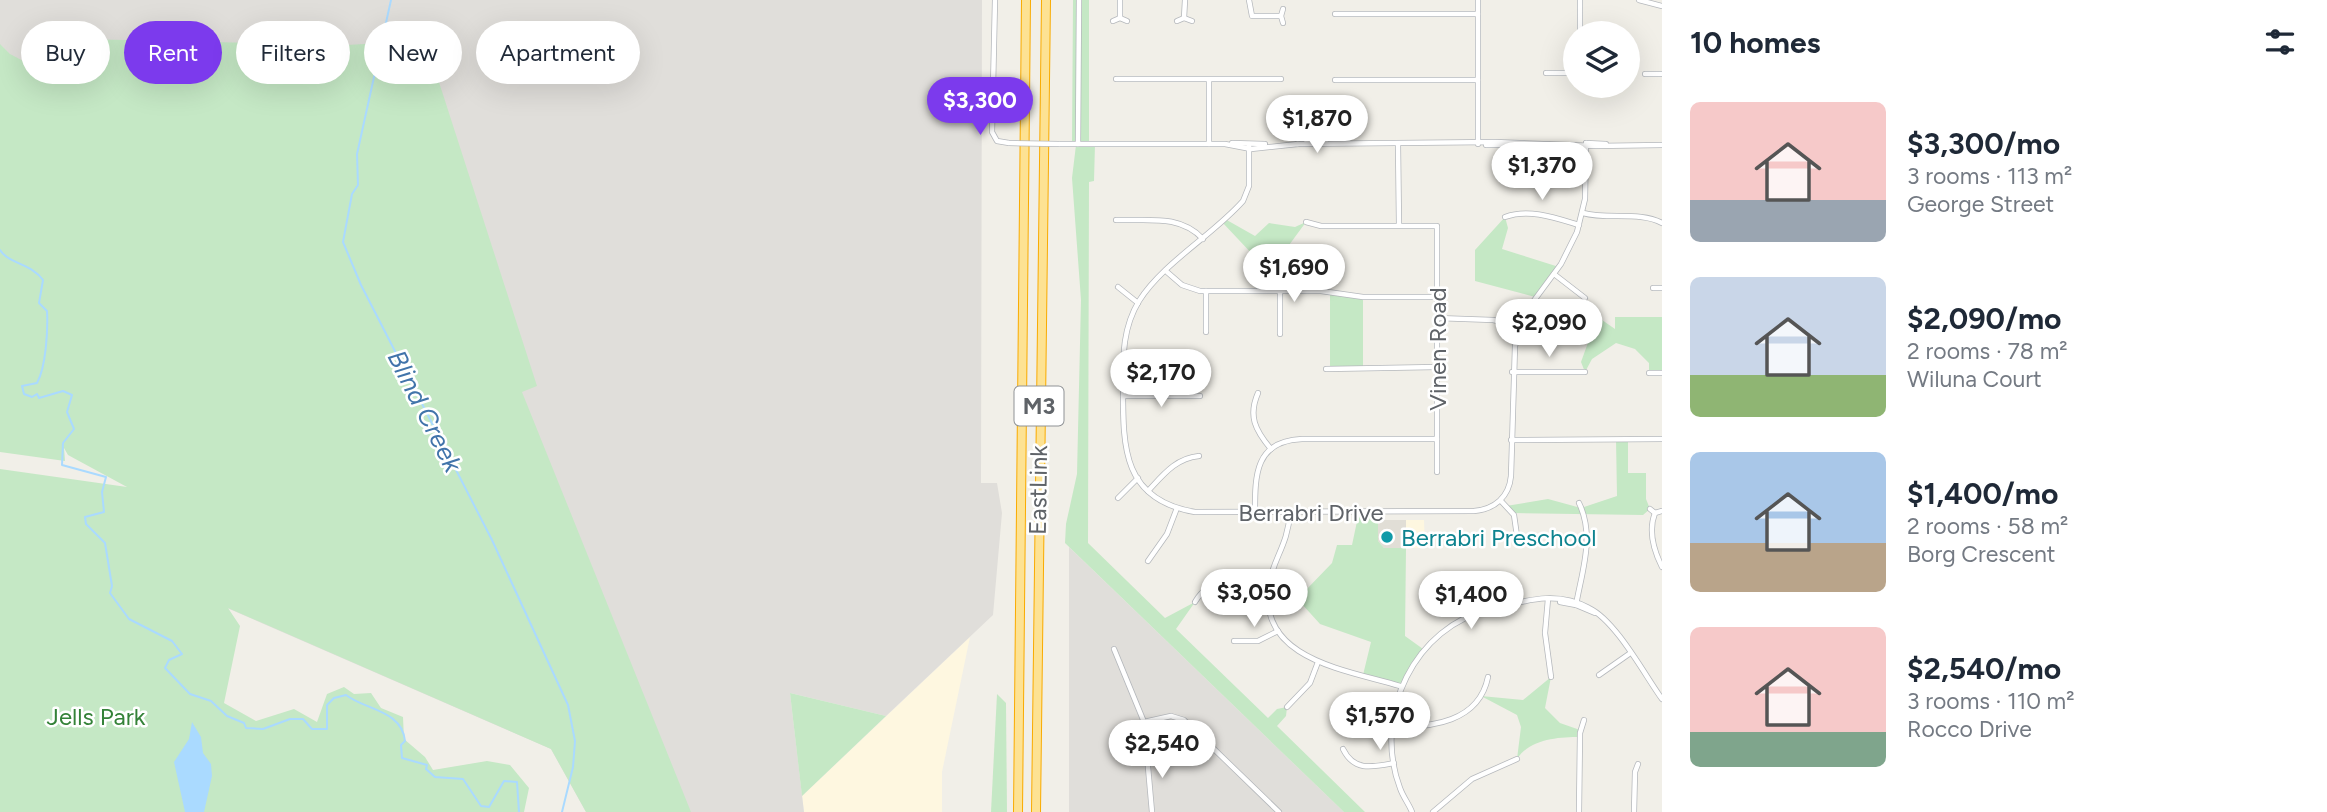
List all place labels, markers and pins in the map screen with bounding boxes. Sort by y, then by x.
pin: $3,300 [923,78,1037,137]
pin: $1,870 [1260,96,1374,155]
pin: $1,370 [1485,142,1599,202]
pin: $1,690 [1237,244,1351,304]
pin: $2,090 [1492,300,1606,359]
pin: $2,170 [1104,350,1218,409]
place label: Berrabri Preschool [1401,523,1597,552]
marker: Berrabri Preschool [1379,529,1395,545]
pin: $3,050 [1197,570,1311,629]
pin: $1,400 [1414,572,1528,631]
pin: $1,570 [1323,692,1437,752]
pin: $2,540 [1105,720,1219,780]

